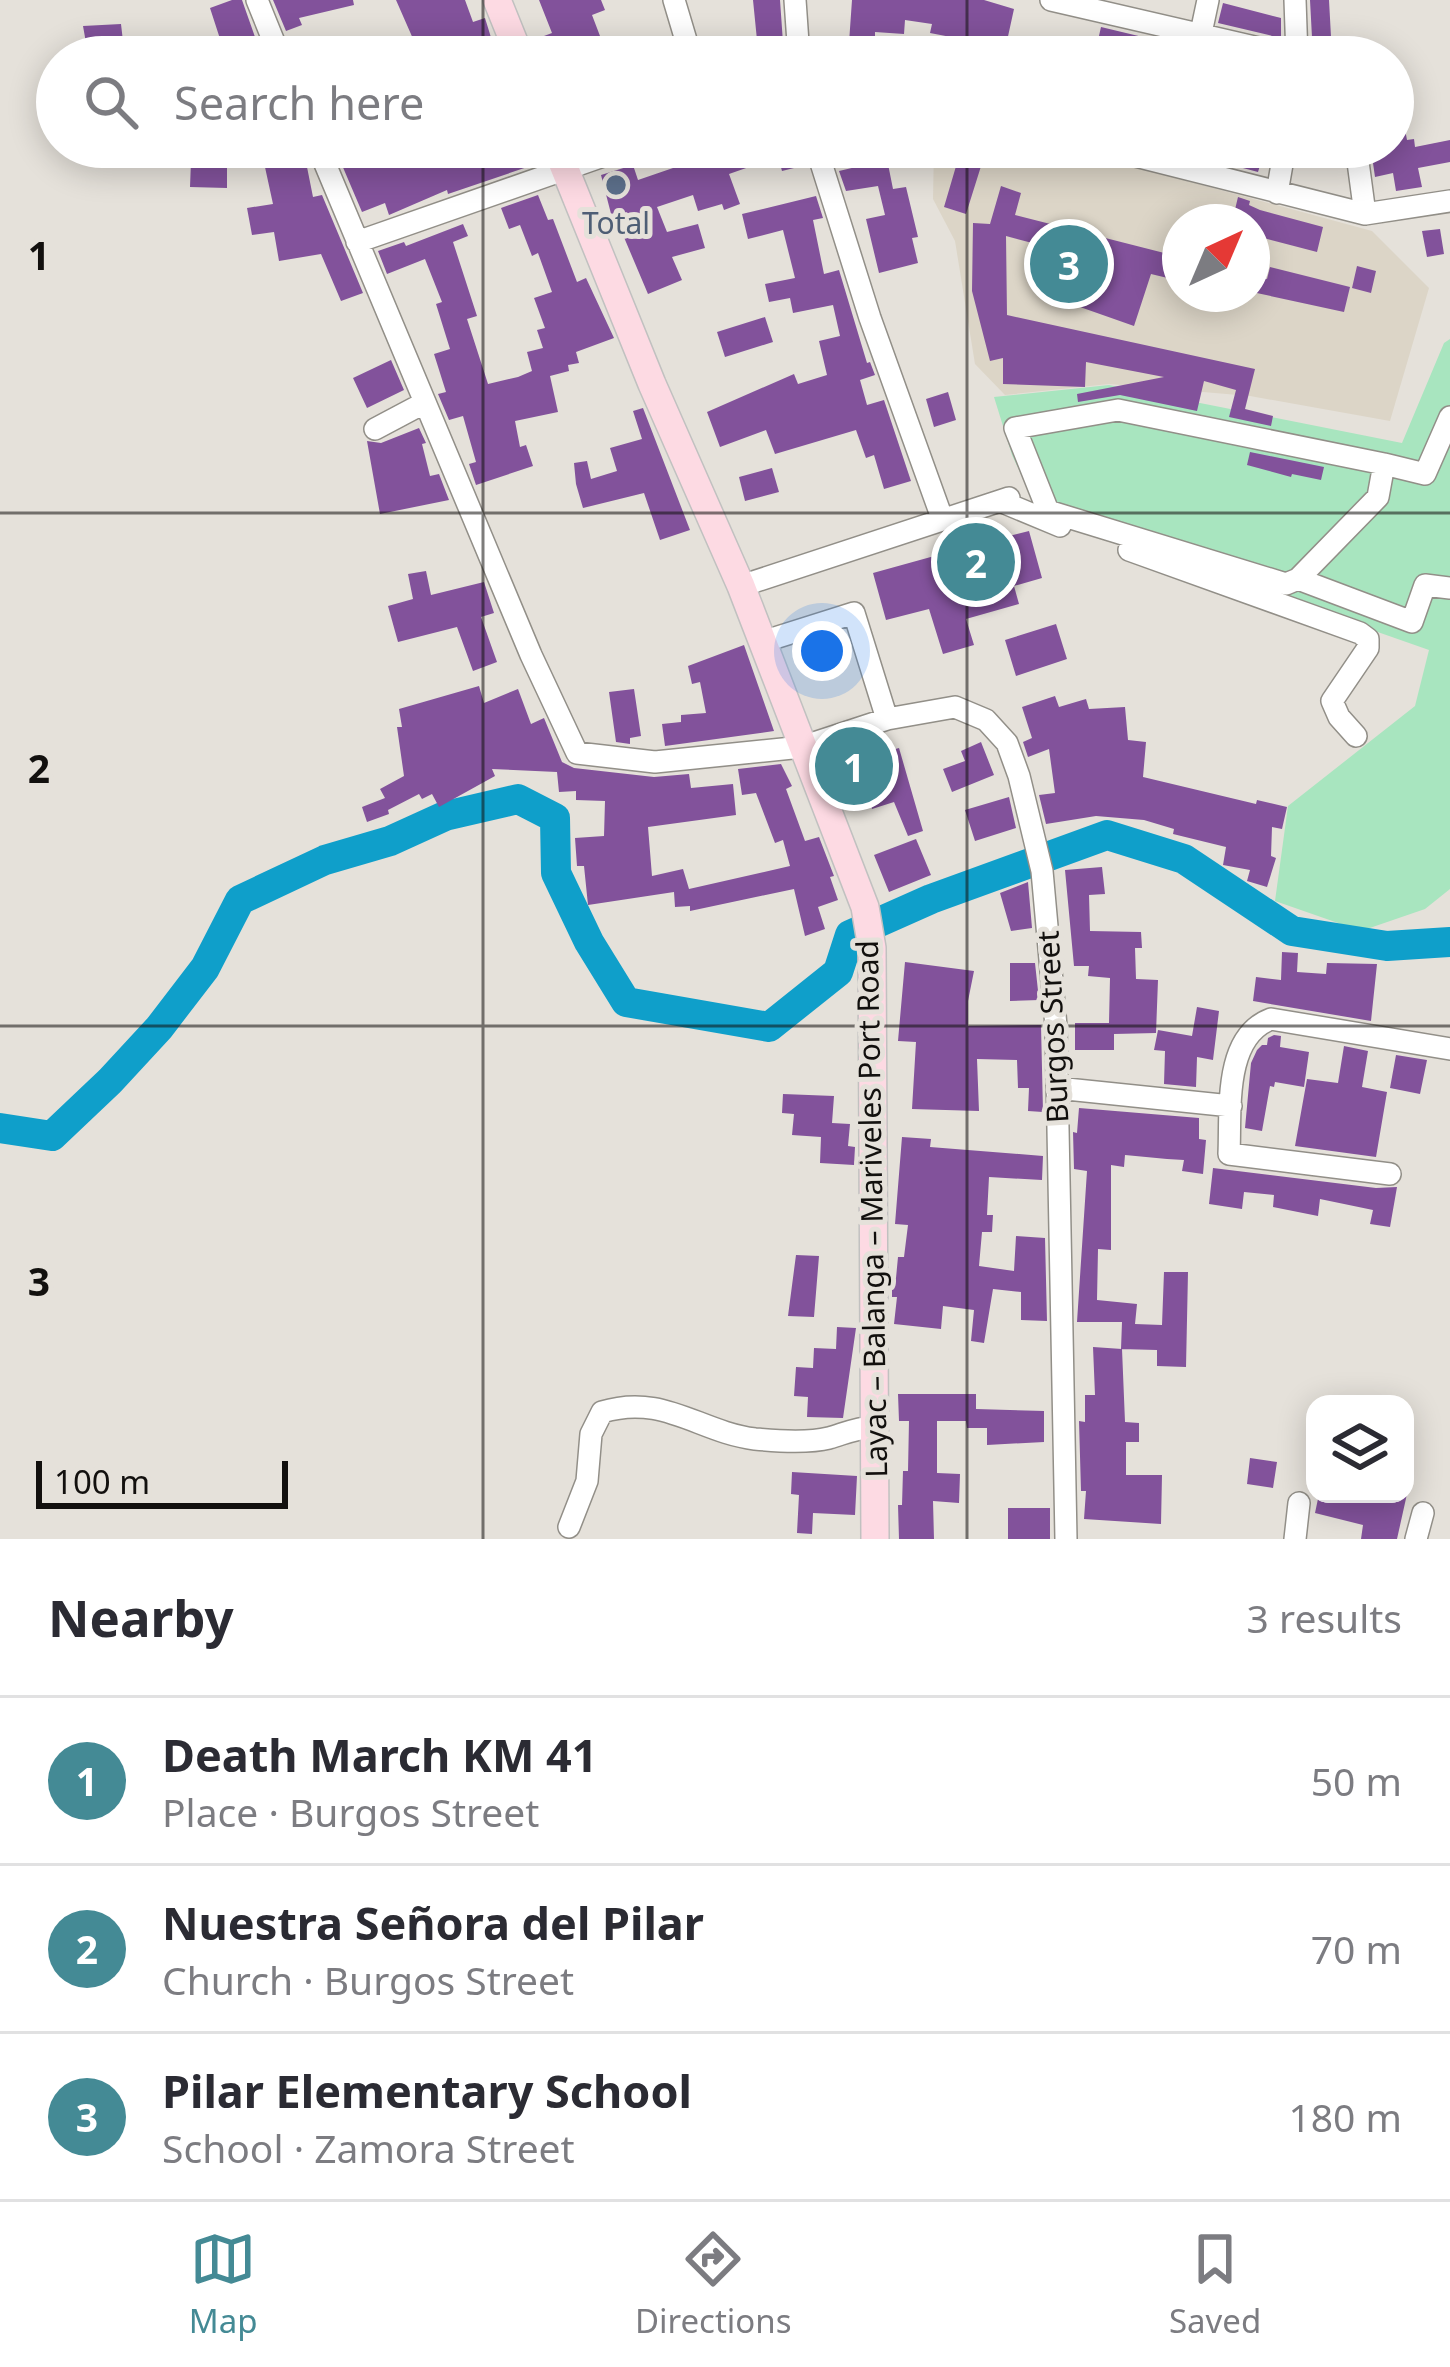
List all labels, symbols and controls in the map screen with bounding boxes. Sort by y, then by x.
search box [36,36,1414,168]
icon: search [78,69,144,135]
text: Search here [174,72,424,133]
marker: Total [603,172,629,198]
place label: Total [582,202,650,243]
north arrow [1162,204,1270,312]
pin: 3 [1030,219,1108,309]
text: 1 [28,228,50,281]
pin: 2 [937,517,1015,607]
your location [792,621,852,681]
pin: 1 [815,721,893,811]
text: 2 [28,741,50,794]
street label: Burgos Street [1026,930,1078,1124]
street label: Layac – Balanga – Mariveles Port Road [846,940,896,1478]
text: 3 [28,1254,50,1307]
map controls [1306,1395,1414,1503]
button: layers [1306,1395,1414,1503]
scale bar [36,1455,288,1508]
text: 100 m [54,1459,150,1504]
text: Nearby [48,1582,234,1652]
text: 3 results [1247,1591,1402,1644]
text: Death March KM 41 [162,1724,598,1785]
text: 1 [76,1754,98,1807]
text: 50 m [1311,1754,1402,1807]
text: Place · Burgos Street [162,1785,539,1838]
text: Nuestra Señora del Pilar [162,1892,704,1953]
text: 2 [76,1922,98,1975]
text: 70 m [1311,1922,1402,1975]
text: Church · Burgos Street [162,1953,574,2006]
text: Pilar Elementary School [162,2060,692,2121]
text: 3 [76,2090,98,2143]
text: 180 m [1288,2090,1402,2143]
text: School · Zamora Street [162,2121,575,2174]
tab: Map [189,2226,257,2343]
tab: Directions [635,2226,792,2343]
tab: Saved [1169,2226,1261,2343]

